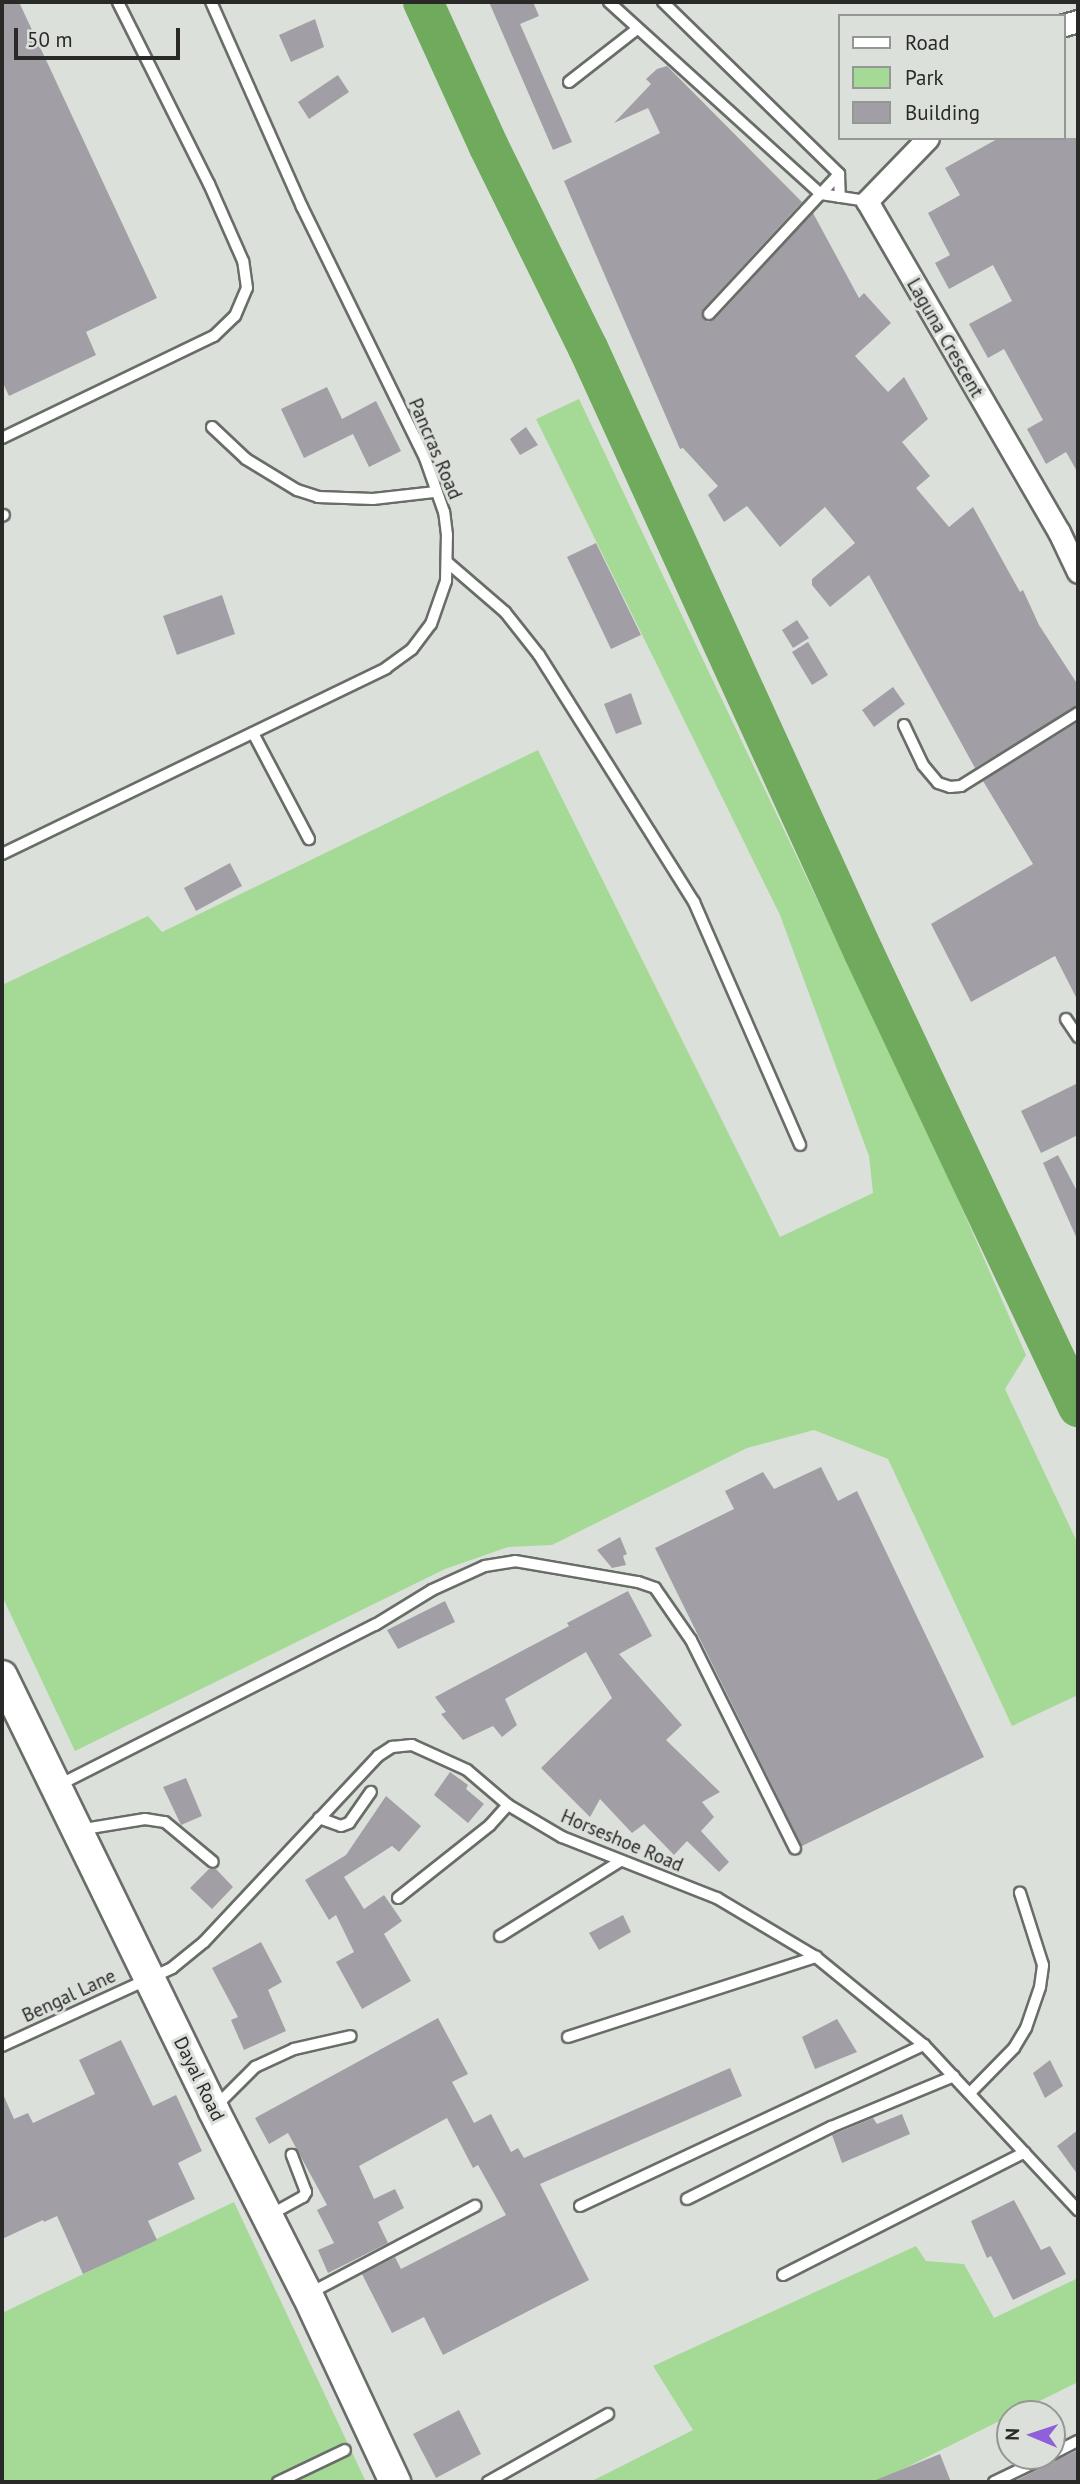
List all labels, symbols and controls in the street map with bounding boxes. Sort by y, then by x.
scale bar [18,14,184,58]
legend [838,14,1066,140]
text: 50 m [27,26,73,53]
text: Road [905,29,949,56]
text: Park [905,64,944,91]
text: Building [905,99,980,126]
street label: Laguna Crescent [902,275,988,401]
street label: Pancras Road [404,395,466,503]
street label: Horseshoe Road [557,1805,687,1877]
street label: Bengal Lane [19,1964,119,2028]
street label: Dayal Road [169,2033,229,2125]
north arrow [996,2400,1066,2470]
text: N [1000,2428,1024,2441]

